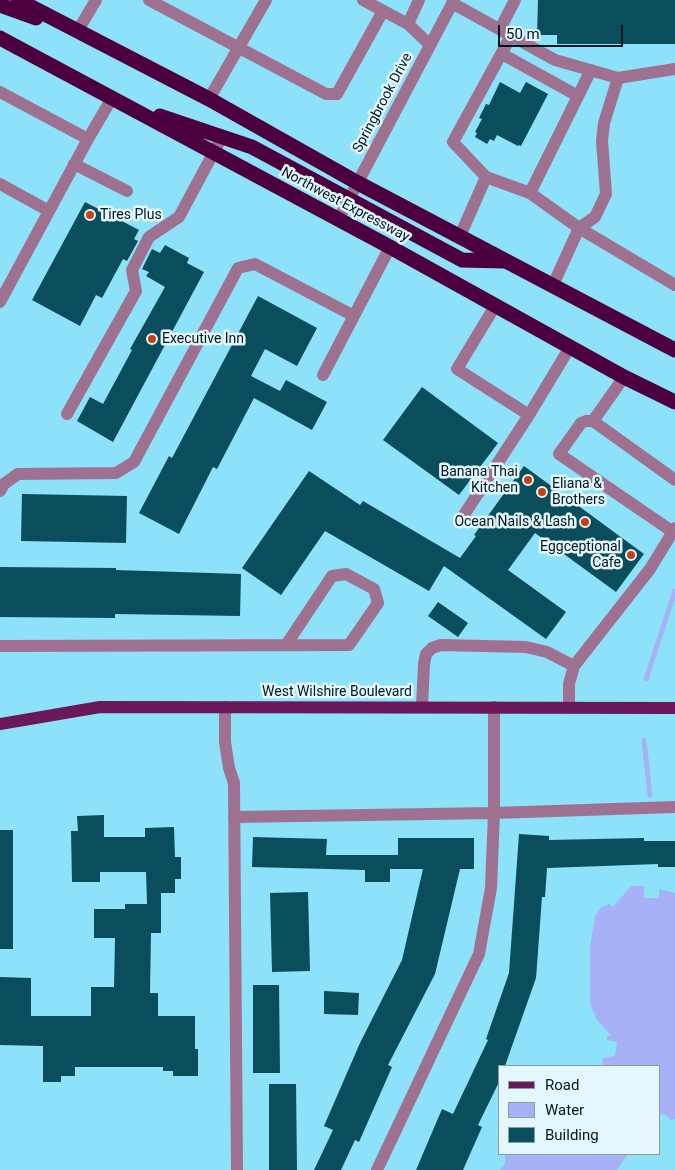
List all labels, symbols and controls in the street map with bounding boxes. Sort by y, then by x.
scale bar [500,15,625,47]
text: 50 m [506,25,540,43]
street label: Springbrook Drive [350,50,416,156]
street label: Northwest Expressway [278,164,412,246]
place label: Tires Plus [100,207,162,223]
marker: Tires Plus [84,209,96,221]
place label: Executive Inn [162,331,244,347]
marker: Executive Inn [146,333,158,345]
place label: Banana Thai Kitchen [440,464,518,497]
marker: Banana Thai Kitchen [522,474,534,486]
place label: Eliana & Brothers [552,476,605,508]
marker: Eliana & Brothers [536,486,548,498]
place label: Ocean Nails & Lash [454,514,575,530]
marker: Ocean Nails & Lash [579,516,591,528]
place label: Eggceptional Cafe [540,539,621,572]
marker: Eggceptional Cafe [625,549,637,561]
street label: West Wilshire Boulevard [262,684,412,700]
legend [498,1065,660,1155]
text: Road [545,1076,579,1094]
text: Water [545,1101,584,1119]
text: Building [545,1126,599,1144]

